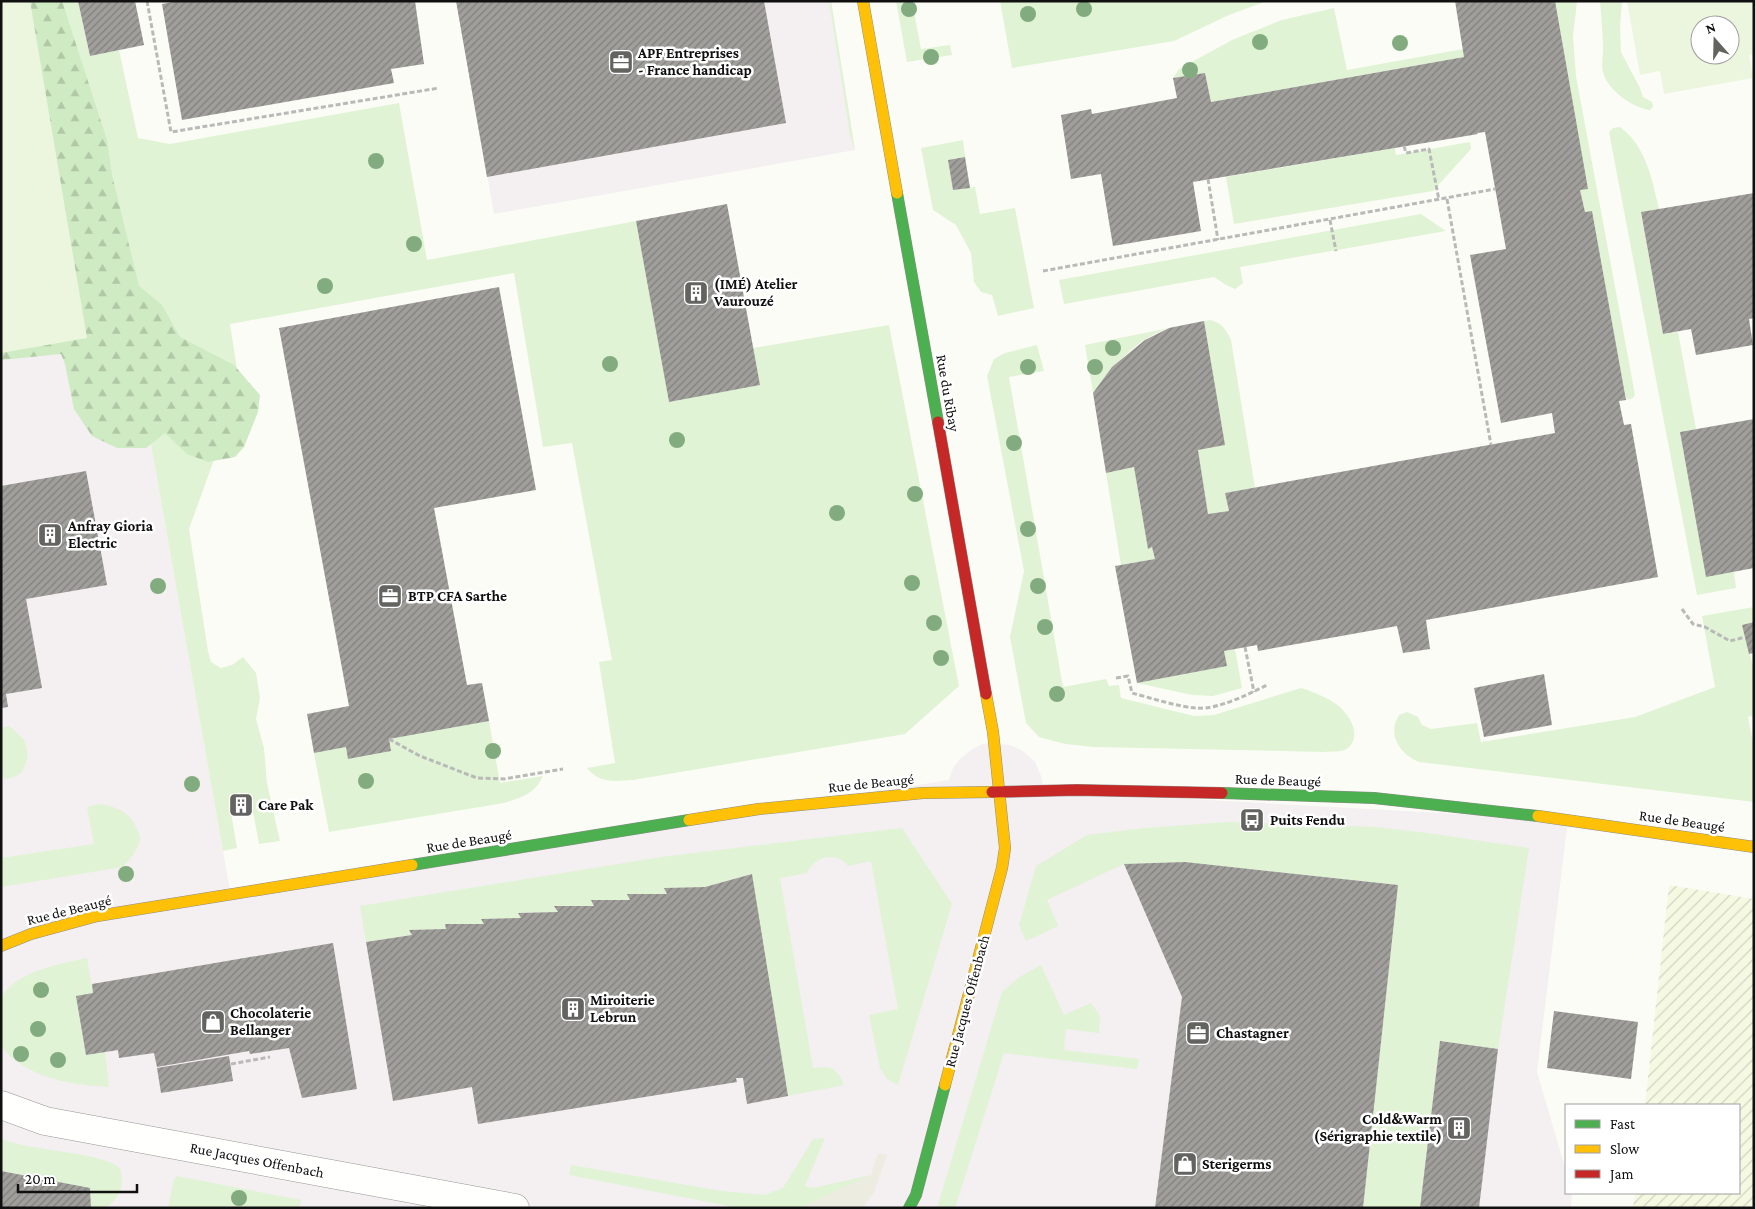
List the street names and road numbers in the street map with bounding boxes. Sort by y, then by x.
street label: Rue du Ribay [932,353,963,433]
street label: Rue de Beaugé [827,770,915,796]
street label: Rue de Beaugé [1235,770,1322,791]
street label: Rue de Beaugé [1638,807,1726,836]
street label: Rue de Beaugé [425,826,513,857]
street label: Rue de Beaugé [25,892,113,929]
street label: Rue Jacques Offenbach [942,933,993,1069]
street label: Rue Jacques Offenbach [188,1139,325,1182]

